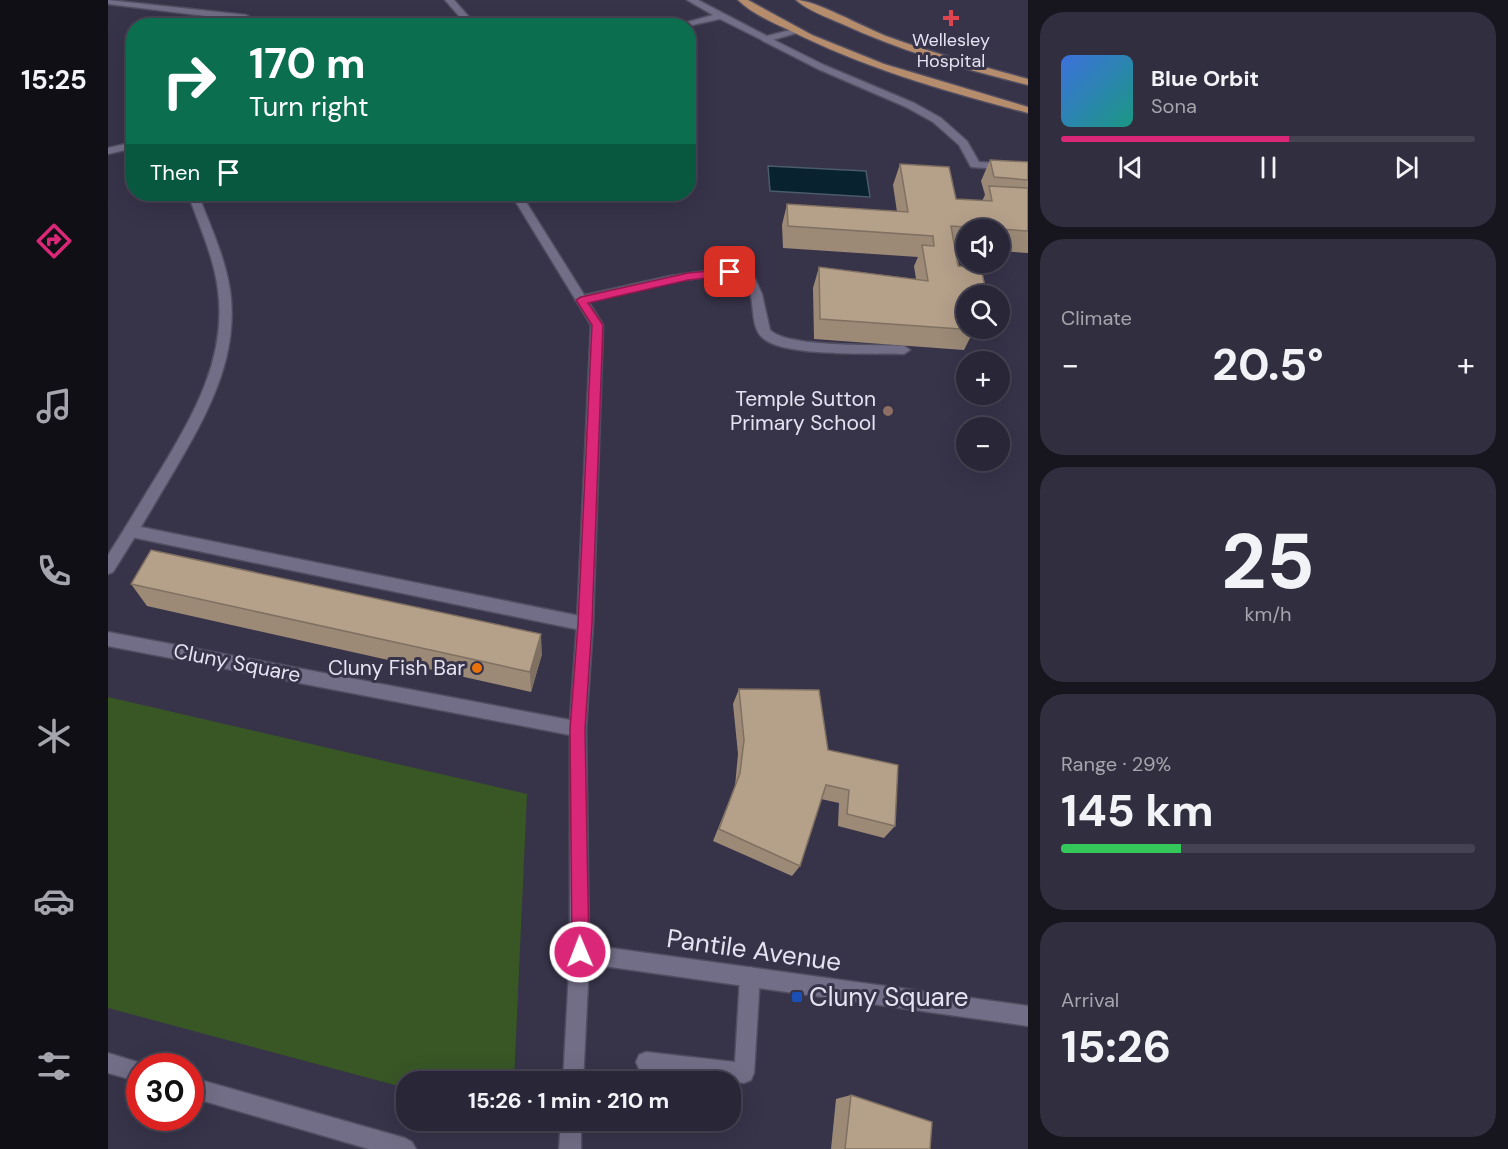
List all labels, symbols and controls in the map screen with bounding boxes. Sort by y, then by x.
marker: Wellesley Hospital [942,9,960,27]
place label: Wellesley Hospital [912,28,990,73]
text: 170 m [249,36,366,91]
icon: right [150,42,228,120]
text: 15:25 [21,62,87,97]
text: Blue Orbit [1151,64,1259,93]
text: Turn right [249,89,369,124]
text: Sona [1151,93,1197,119]
icon: previous [1114,151,1147,184]
icon: pause [1252,151,1285,184]
icon: next [1390,151,1423,184]
icon: arrive [212,156,245,189]
text: Then [150,158,200,187]
map controls [956,219,1010,471]
button: sound [956,219,1010,273]
icon: directions [33,220,75,262]
pin [704,246,755,297]
icon: arrive [713,255,746,288]
button: search [956,285,1010,339]
text: Climate [1061,305,1132,331]
text: 20.5° [1212,335,1324,394]
text: − [1061,343,1079,386]
text: + [1457,343,1475,386]
button: + [956,351,1010,405]
icon: music [33,385,75,427]
place label: Temple Sutton Primary School [730,385,876,437]
marker: Temple Sutton Primary School [881,404,895,418]
button: − [956,417,1010,471]
text: 25 [1221,511,1315,612]
icon: phone [33,550,75,592]
text: km/h [1244,601,1292,627]
street label: Cluny Square [171,637,303,689]
place label: Cluny Fish Bar [328,654,465,682]
marker: Cluny Fish Bar [470,661,484,675]
icon: climate [33,715,75,757]
text: Range · 29% [1061,751,1171,777]
text: 145 km [1061,781,1214,840]
icon: car [33,880,75,922]
position arrow [548,920,612,984]
street label: Pantile Avenue [665,921,843,979]
place label: Cluny Square [809,980,969,1014]
text: Arrival [1061,987,1119,1013]
marker: Cluny Square [790,990,804,1004]
text: 15:26 [1061,1017,1171,1076]
icon: filters [33,1045,75,1087]
speed limit sign: 30 [126,1053,204,1131]
text: 15:26 · 1 min · 210 m [468,1086,669,1115]

